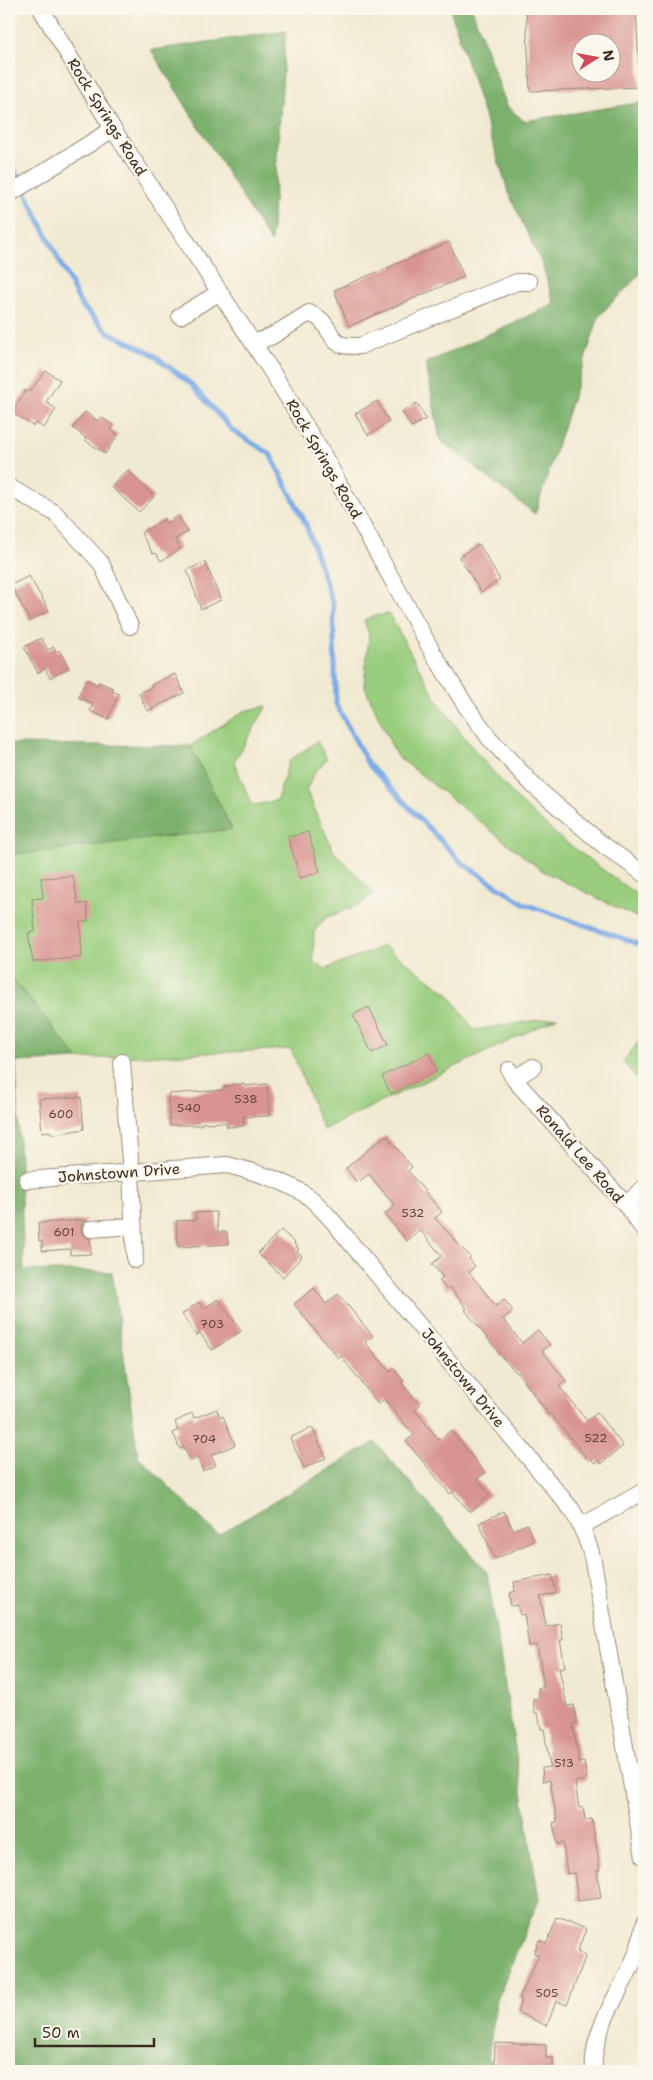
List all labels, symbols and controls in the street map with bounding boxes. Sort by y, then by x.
north arrow [570,32,620,82]
text: N [599,48,619,63]
street label: Rock Springs Road [63,54,152,180]
street label: Rock Springs Road [282,395,367,523]
house number: 538 [234,1091,258,1107]
house number: 540 [177,1100,201,1116]
street label: Ronald Lee Road [532,1101,628,1208]
house number: 600 [49,1106,73,1122]
street label: Johnstown Drive [57,1159,181,1187]
house number: 532 [402,1205,424,1221]
house number: 601 [53,1224,75,1240]
house number: 703 [200,1316,224,1332]
street label: Johnstown Drive [417,1324,509,1432]
house number: 522 [585,1430,607,1446]
house number: 704 [192,1431,216,1447]
house number: 513 [554,1755,574,1771]
house number: 505 [536,1985,558,2001]
scale bar [35,2015,154,2047]
text: 50 m [42,2023,80,2043]

